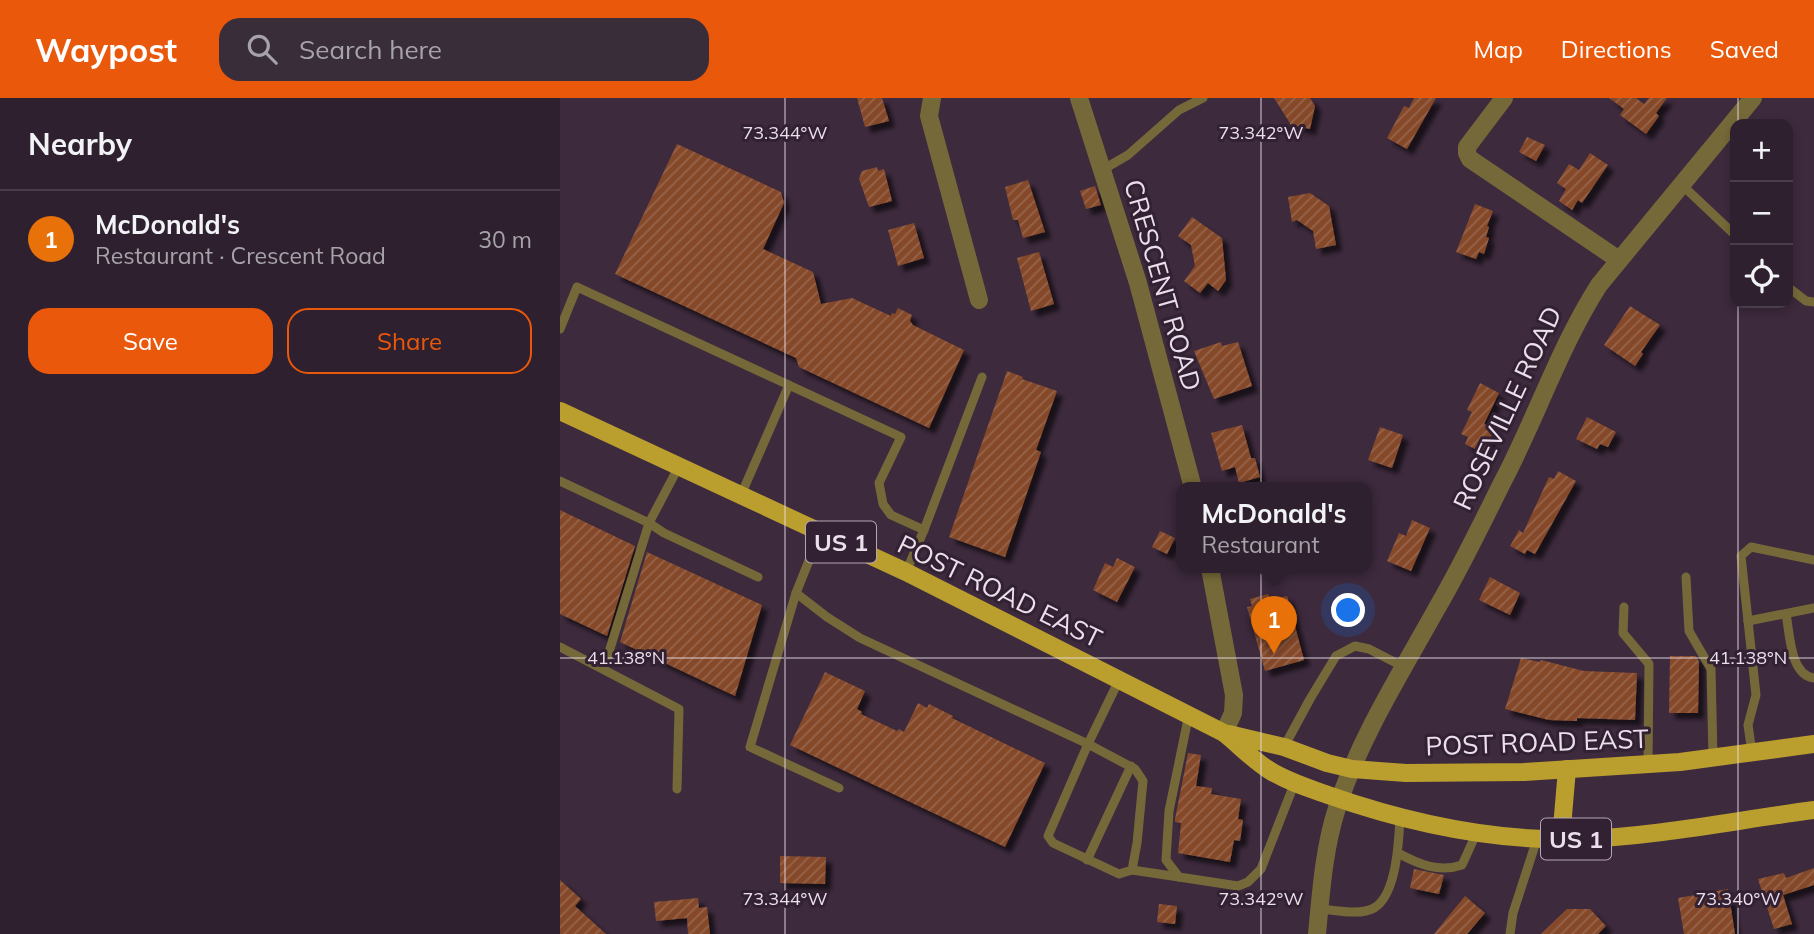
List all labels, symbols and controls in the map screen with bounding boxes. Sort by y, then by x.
search box [219,18,709,81]
text: Waypost [35,29,177,70]
icon: search [243,30,281,68]
text: Search here [299,33,442,66]
text: Map [1473,34,1523,64]
text: Directions [1561,34,1672,64]
text: Saved [1710,34,1779,64]
map controls [1730,119,1793,308]
button: + [1730,119,1793,182]
text: 73.344°W [742,121,828,144]
text: 73.342°W [1218,121,1304,144]
text: Nearby [28,125,132,163]
street label: CRESCENT ROAD [1117,176,1209,394]
button: − [1730,182,1793,245]
text: McDonald's [95,208,240,241]
text: 1 [44,225,58,254]
text: 30 m [478,225,532,254]
text: Restaurant · Crescent Road [95,241,386,270]
button: locate [1730,245,1793,308]
street label: ROSEVILLE ROAD [1445,301,1569,515]
button: Save [28,308,273,374]
button: Share [287,308,532,374]
popup [1176,482,1372,573]
text: McDonald's [1202,497,1346,530]
road number: US 1 [806,522,876,562]
street label: POST ROAD EAST [892,527,1108,655]
text: Restaurant [1202,530,1320,559]
your location [1331,593,1365,627]
pin: 1 [1251,596,1297,654]
text: 41.138°N [587,646,665,669]
text: 41.138°N [1709,646,1787,669]
street label: POST ROAD EAST [1425,722,1650,762]
road number: US 1 [1541,818,1611,860]
text: 73.344°W [742,887,828,910]
text: 73.342°W [1218,887,1304,910]
text: 73.340°W [1695,887,1781,910]

